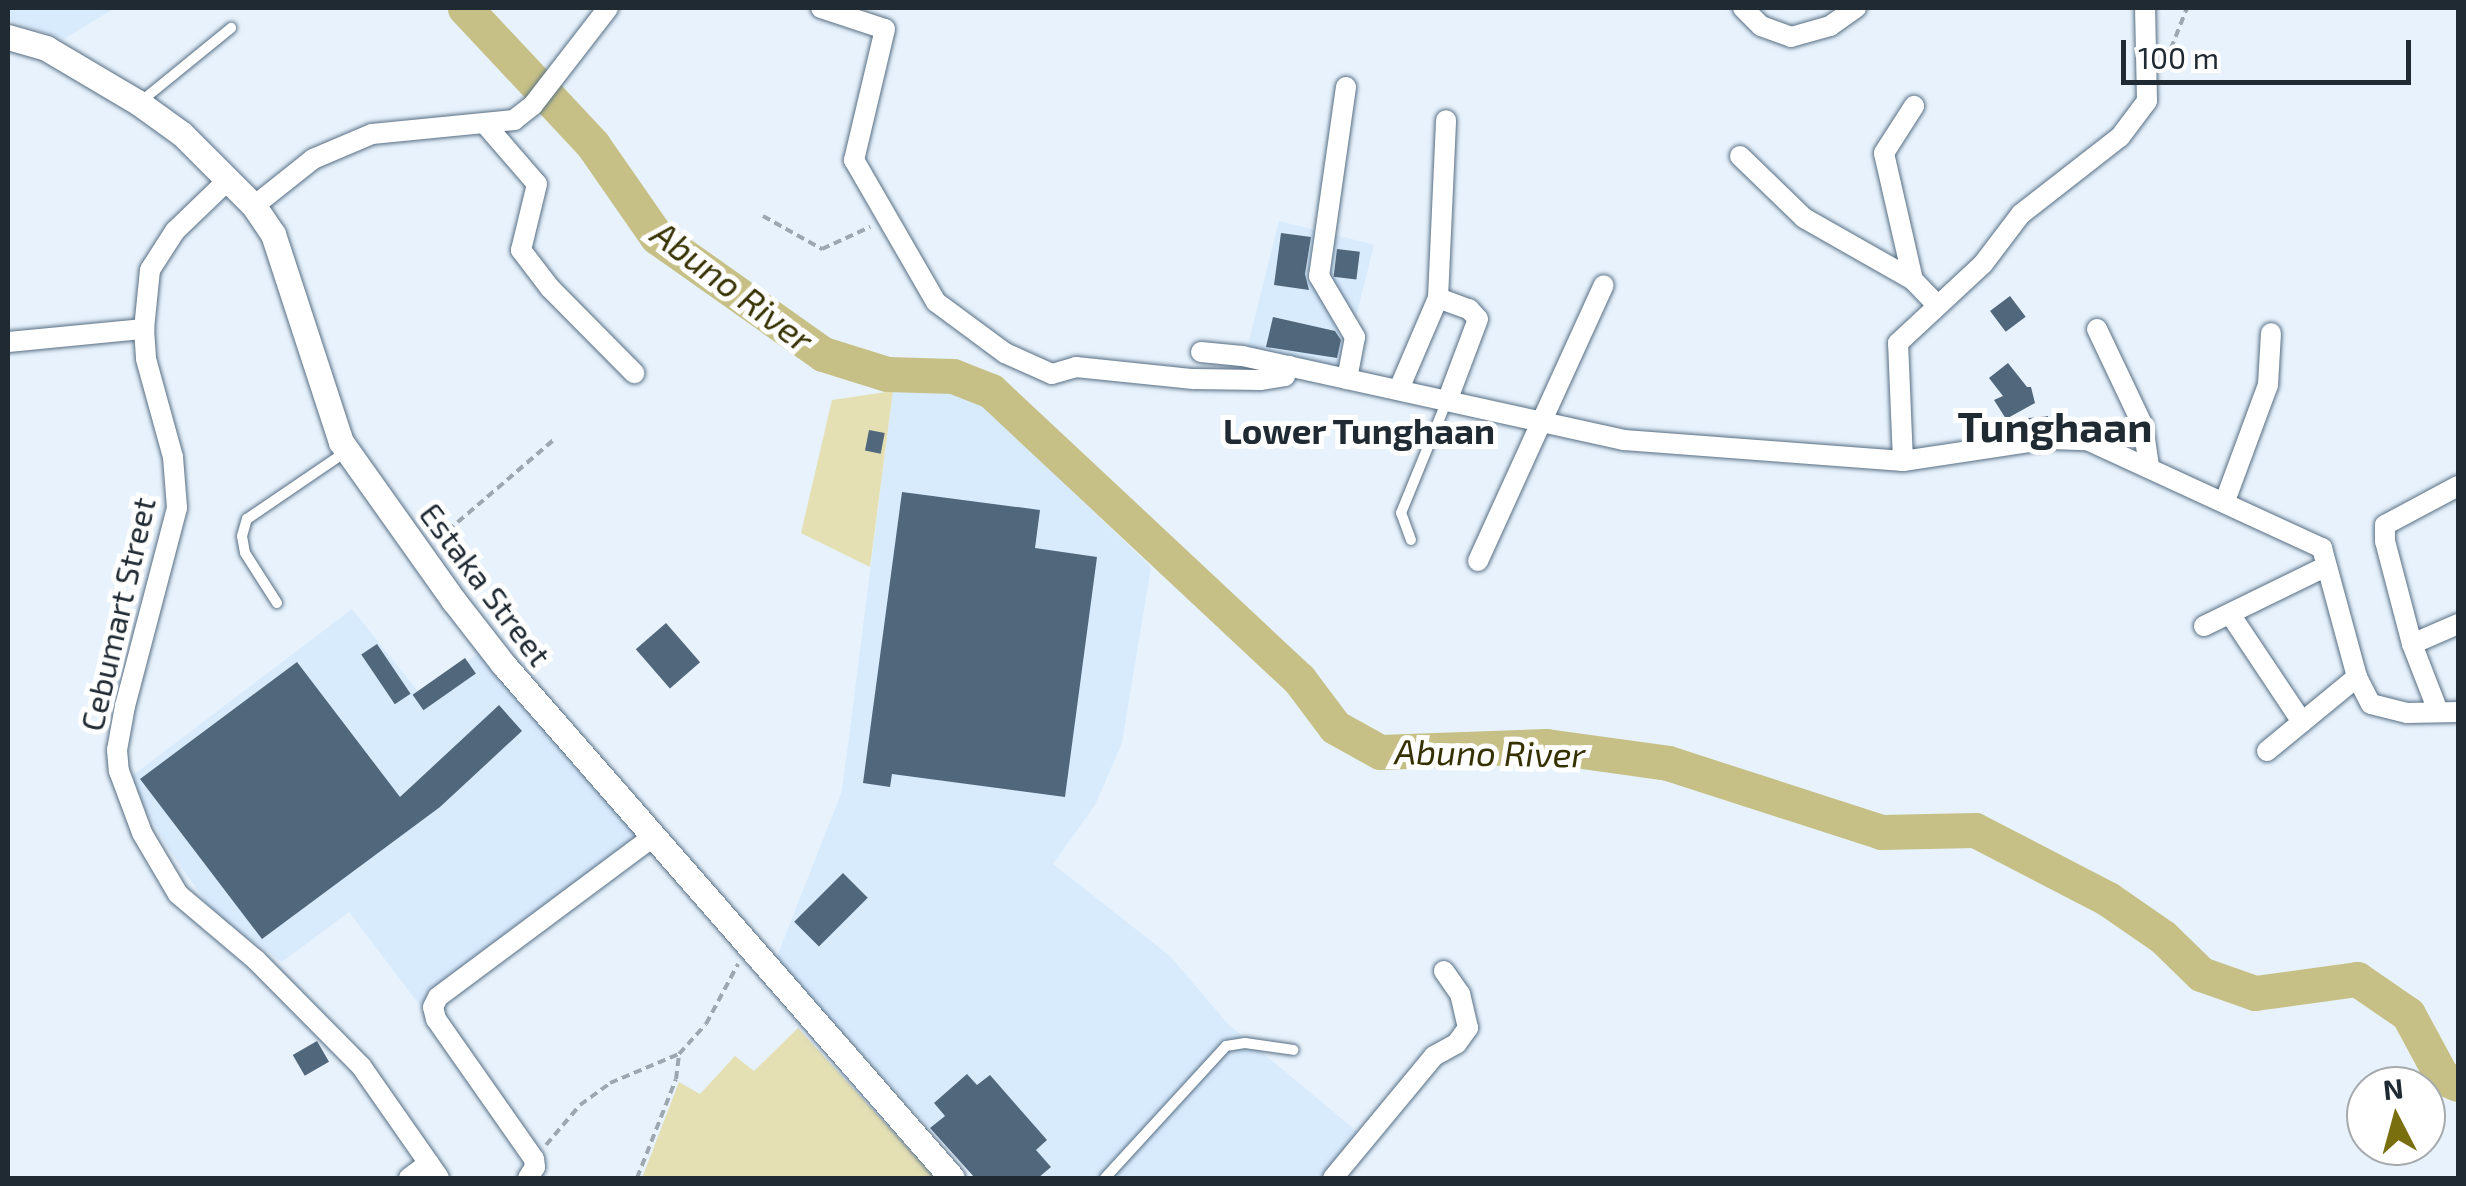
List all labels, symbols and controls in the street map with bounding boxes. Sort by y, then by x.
scale bar [2126,20,2416,82]
text: 100 m [2138,39,2219,75]
water label: Abuno River [644,212,822,360]
district label: Tunghaan [1958,400,2152,450]
district label: Lower Tunghaan [1222,409,1496,451]
street label: Cebumart Street [71,493,163,735]
street label: Estaka Street [412,495,560,673]
water label: Abuno River [1394,729,1586,775]
north arrow [2346,1066,2446,1166]
text: N [2381,1070,2405,1106]

